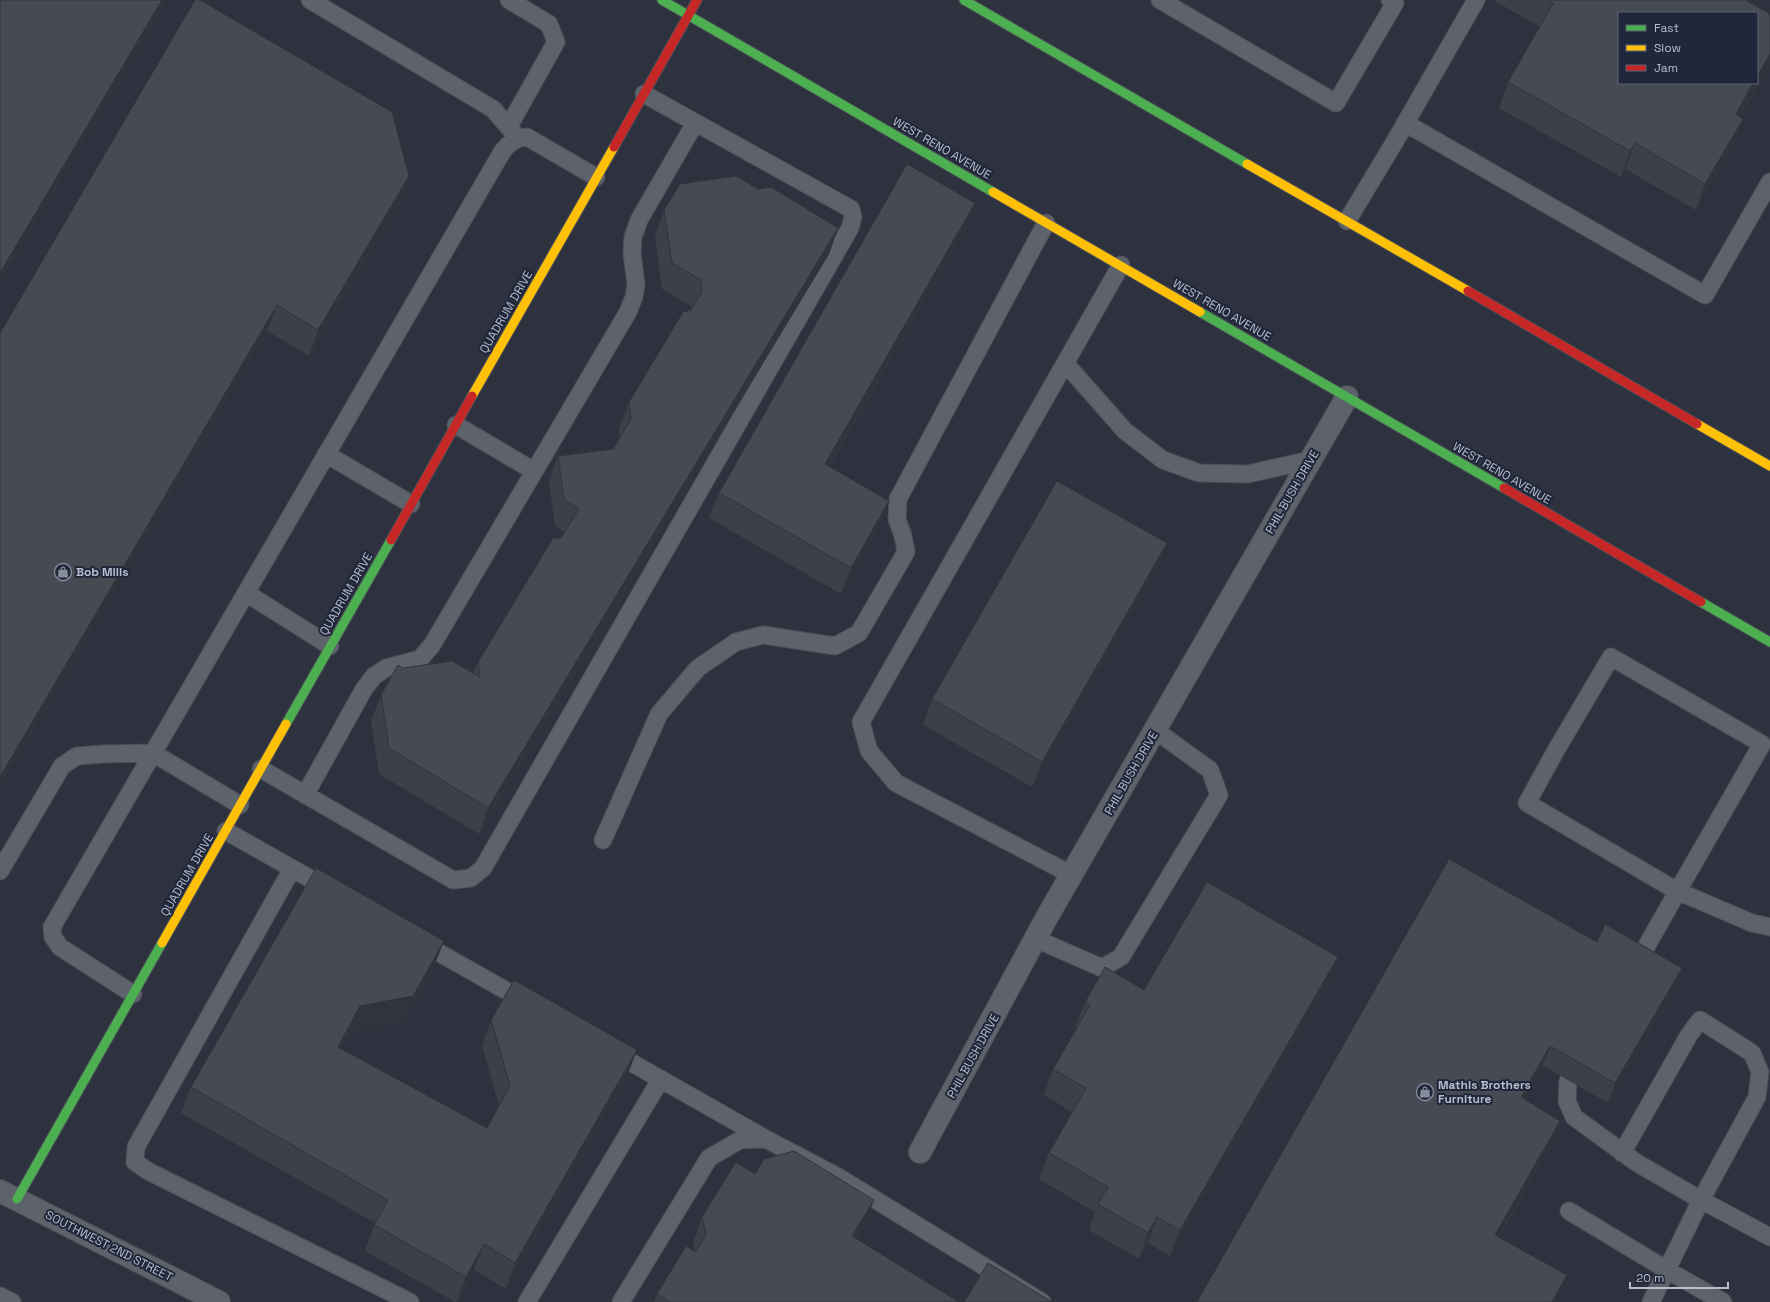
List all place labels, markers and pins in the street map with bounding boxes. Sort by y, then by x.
shop icon: Bob Mills [53,562,73,582]
place label: Bob Mills [76,564,128,580]
place label: Mathis Brothers Furniture [1438,1077,1531,1107]
shop icon: Mathis Brothers Furniture [1415,1082,1435,1102]

